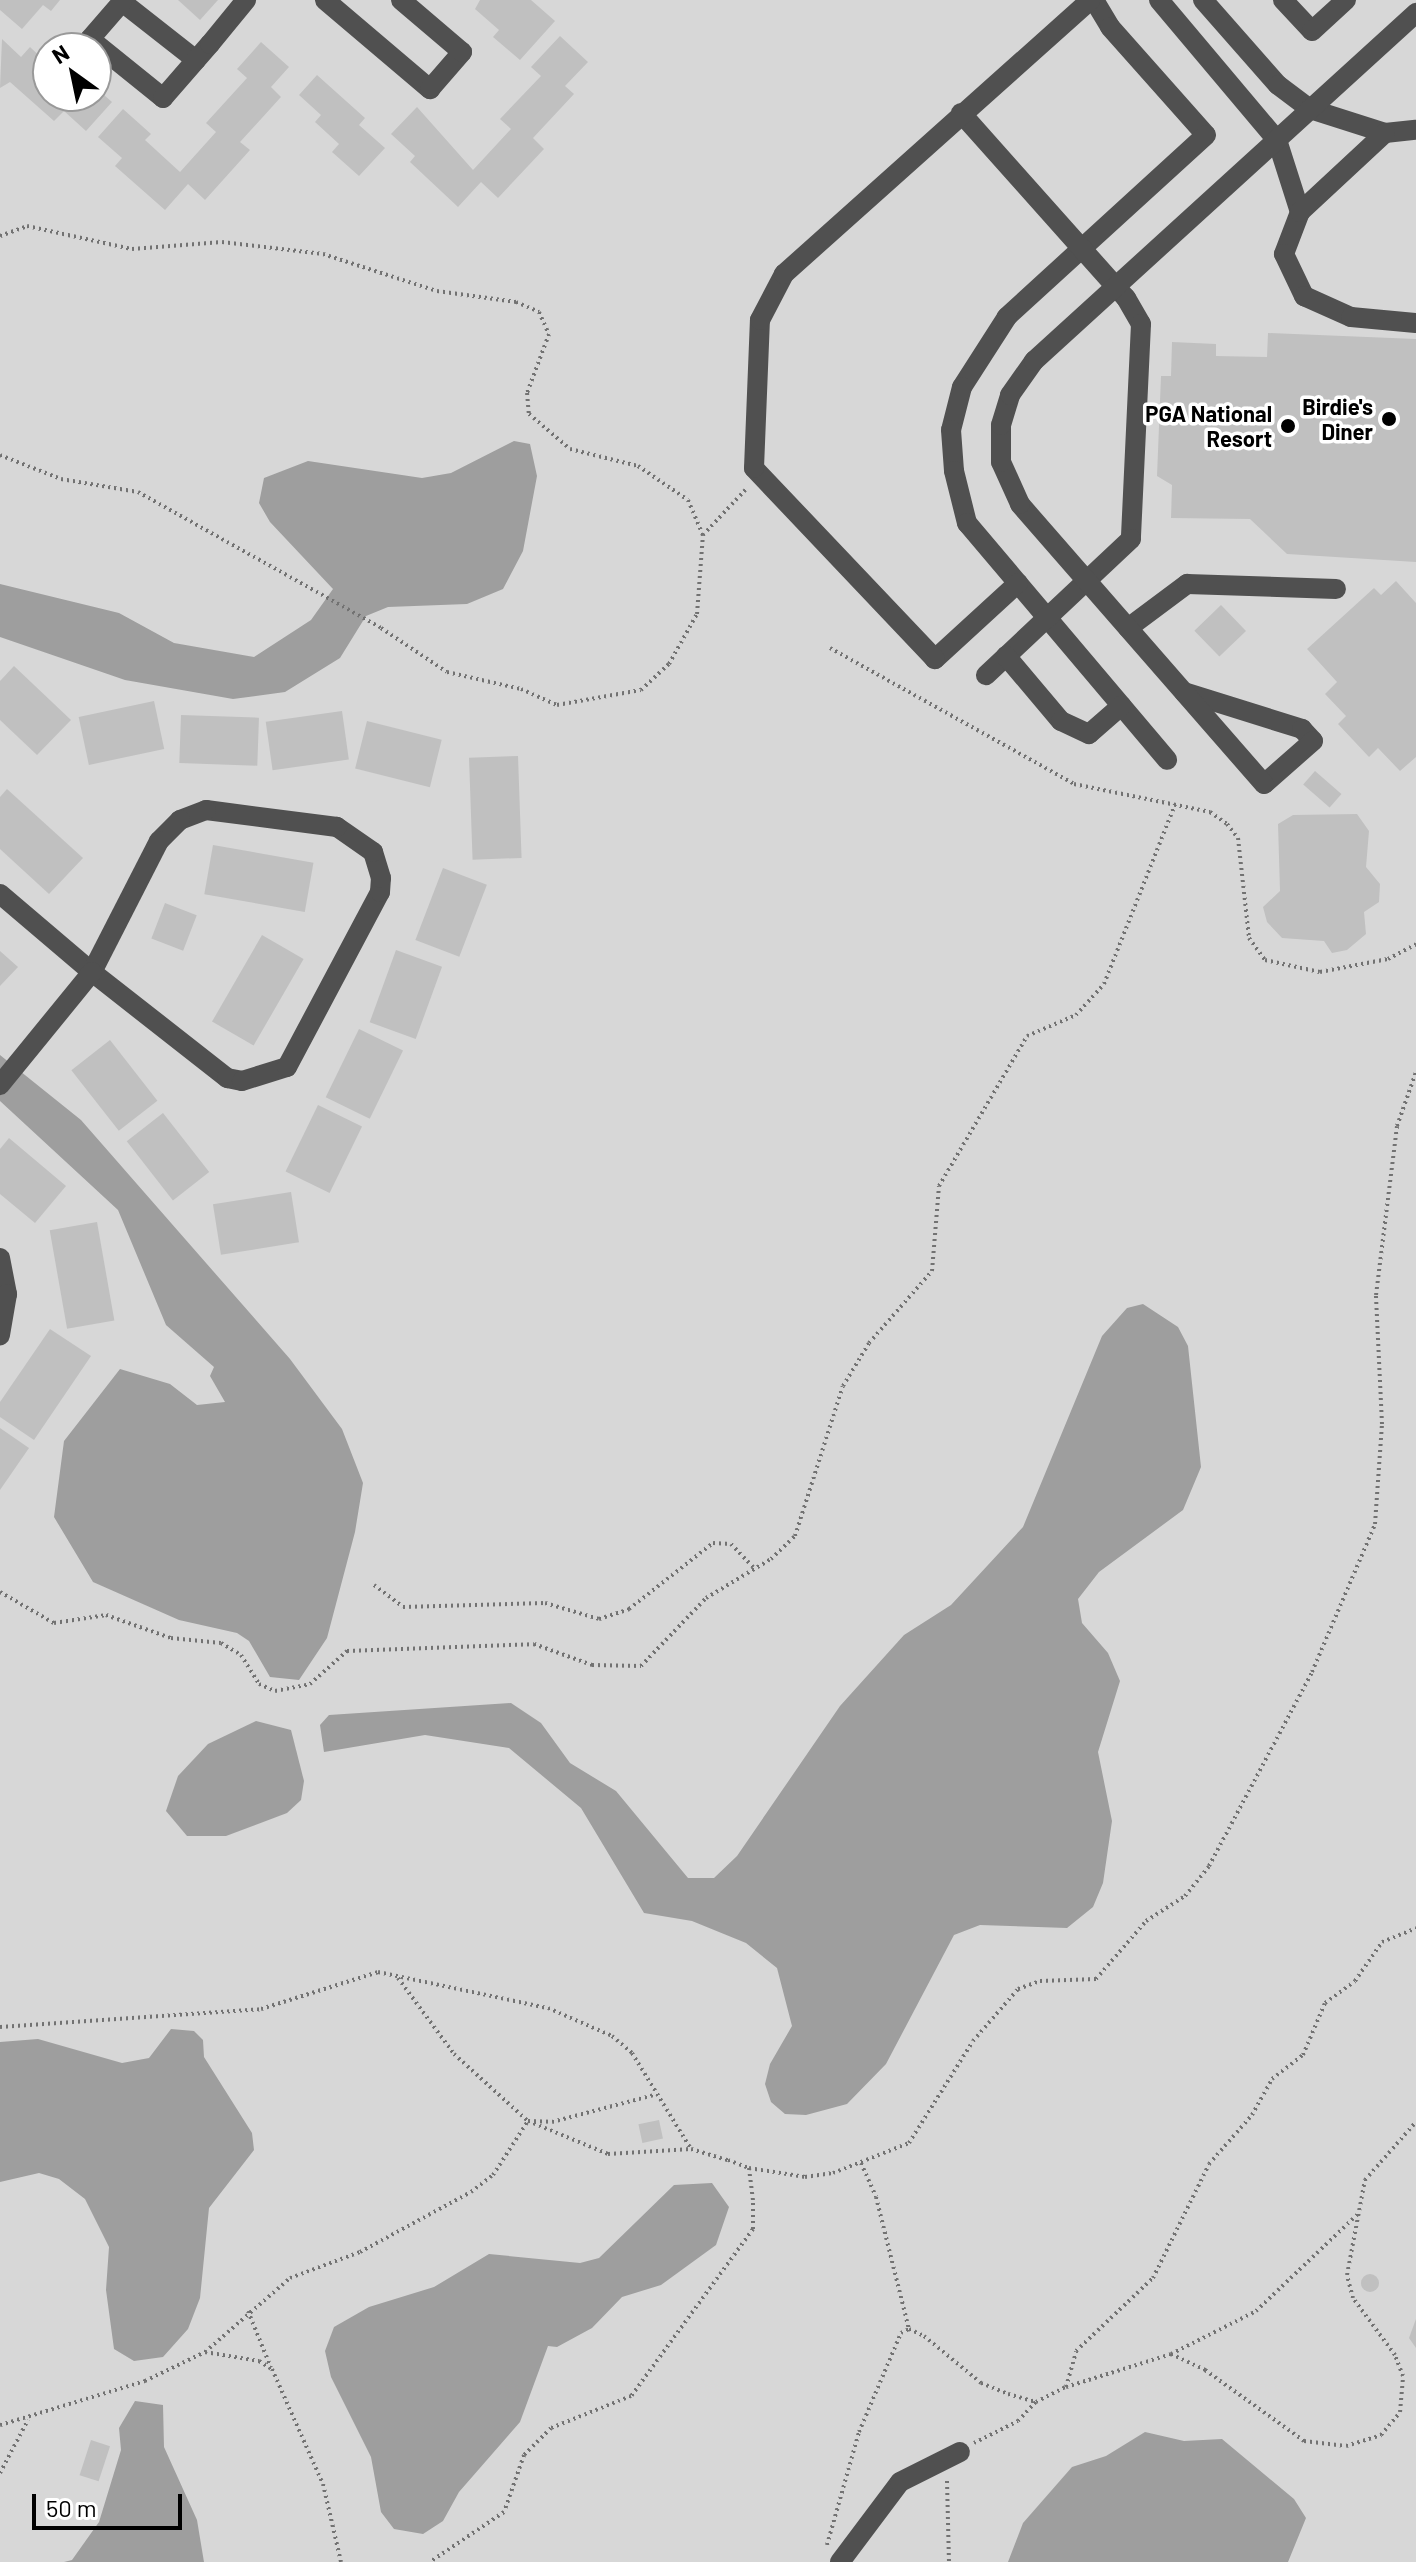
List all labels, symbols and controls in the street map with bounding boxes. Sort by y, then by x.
north arrow [32,32,112,112]
text: N [47,39,73,68]
place label: Birdie's Diner [1302,393,1373,444]
place label: PGA National Resort [1145,400,1272,452]
marker: Birdie's Diner [1380,410,1398,428]
marker: PGA National Resort [1279,417,1297,435]
scale bar [36,2478,186,2528]
text: 50 m [46,2493,97,2522]

